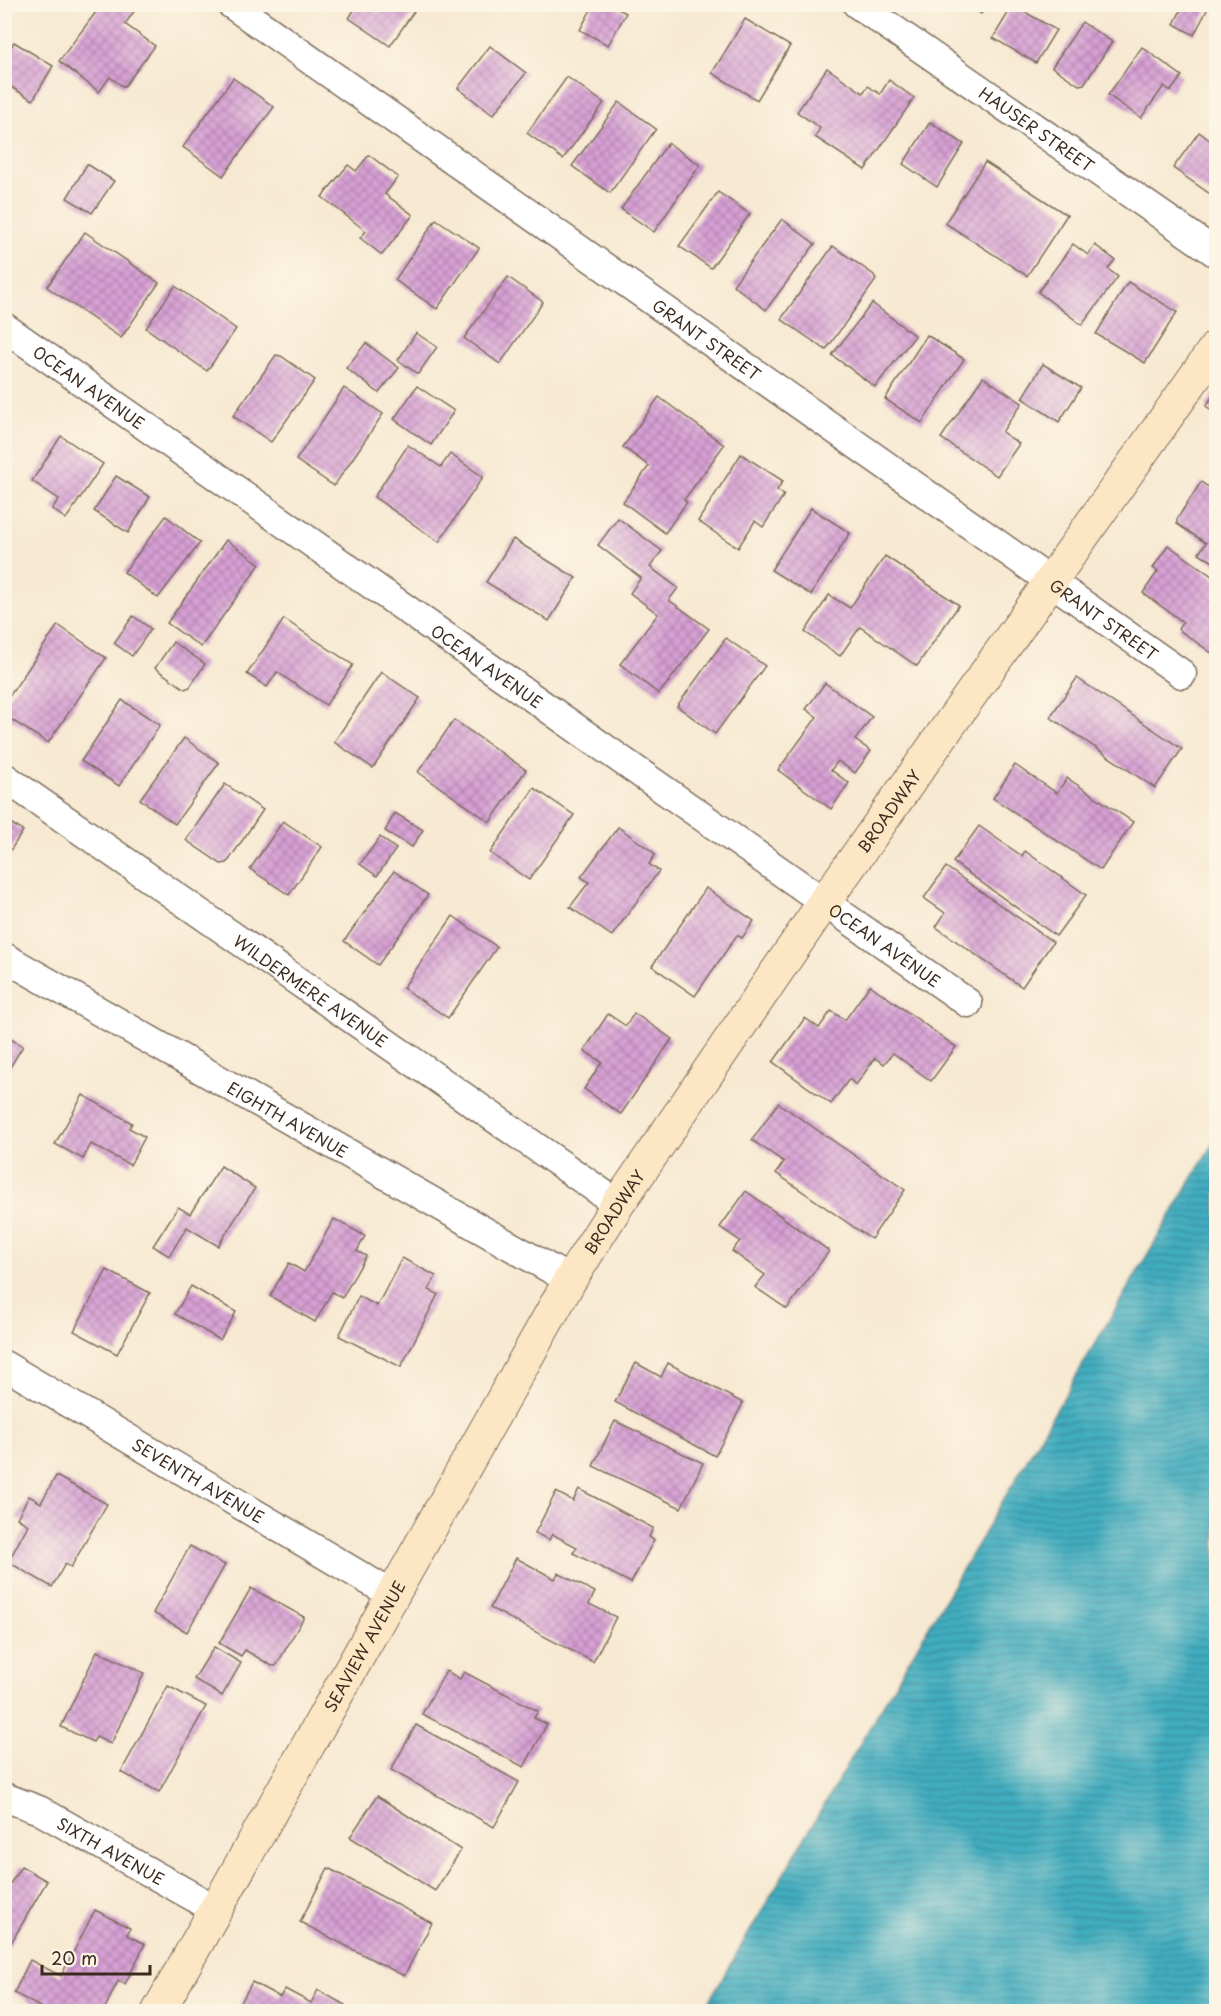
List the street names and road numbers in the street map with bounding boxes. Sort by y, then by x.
street label: HAUSER STREET [975,80,1099,177]
street label: GRANT STREET [648,293,766,386]
street label: OCEAN AVENUE [28,339,150,434]
street label: GRANT STREET [1045,573,1163,666]
street label: OCEAN AVENUE [426,618,548,713]
street label: BROADWAY [851,765,926,857]
street label: OCEAN AVENUE [824,897,946,992]
street label: WILDERMERE AVENUE [229,929,393,1053]
street label: EIGHTH AVENUE [223,1075,353,1163]
street label: BROADWAY [577,1165,650,1259]
street label: SEVENTH AVENUE [128,1432,269,1528]
street label: SEAVIEW AVENUE [317,1576,411,1716]
street label: SIXTH AVENUE [53,1811,169,1890]

